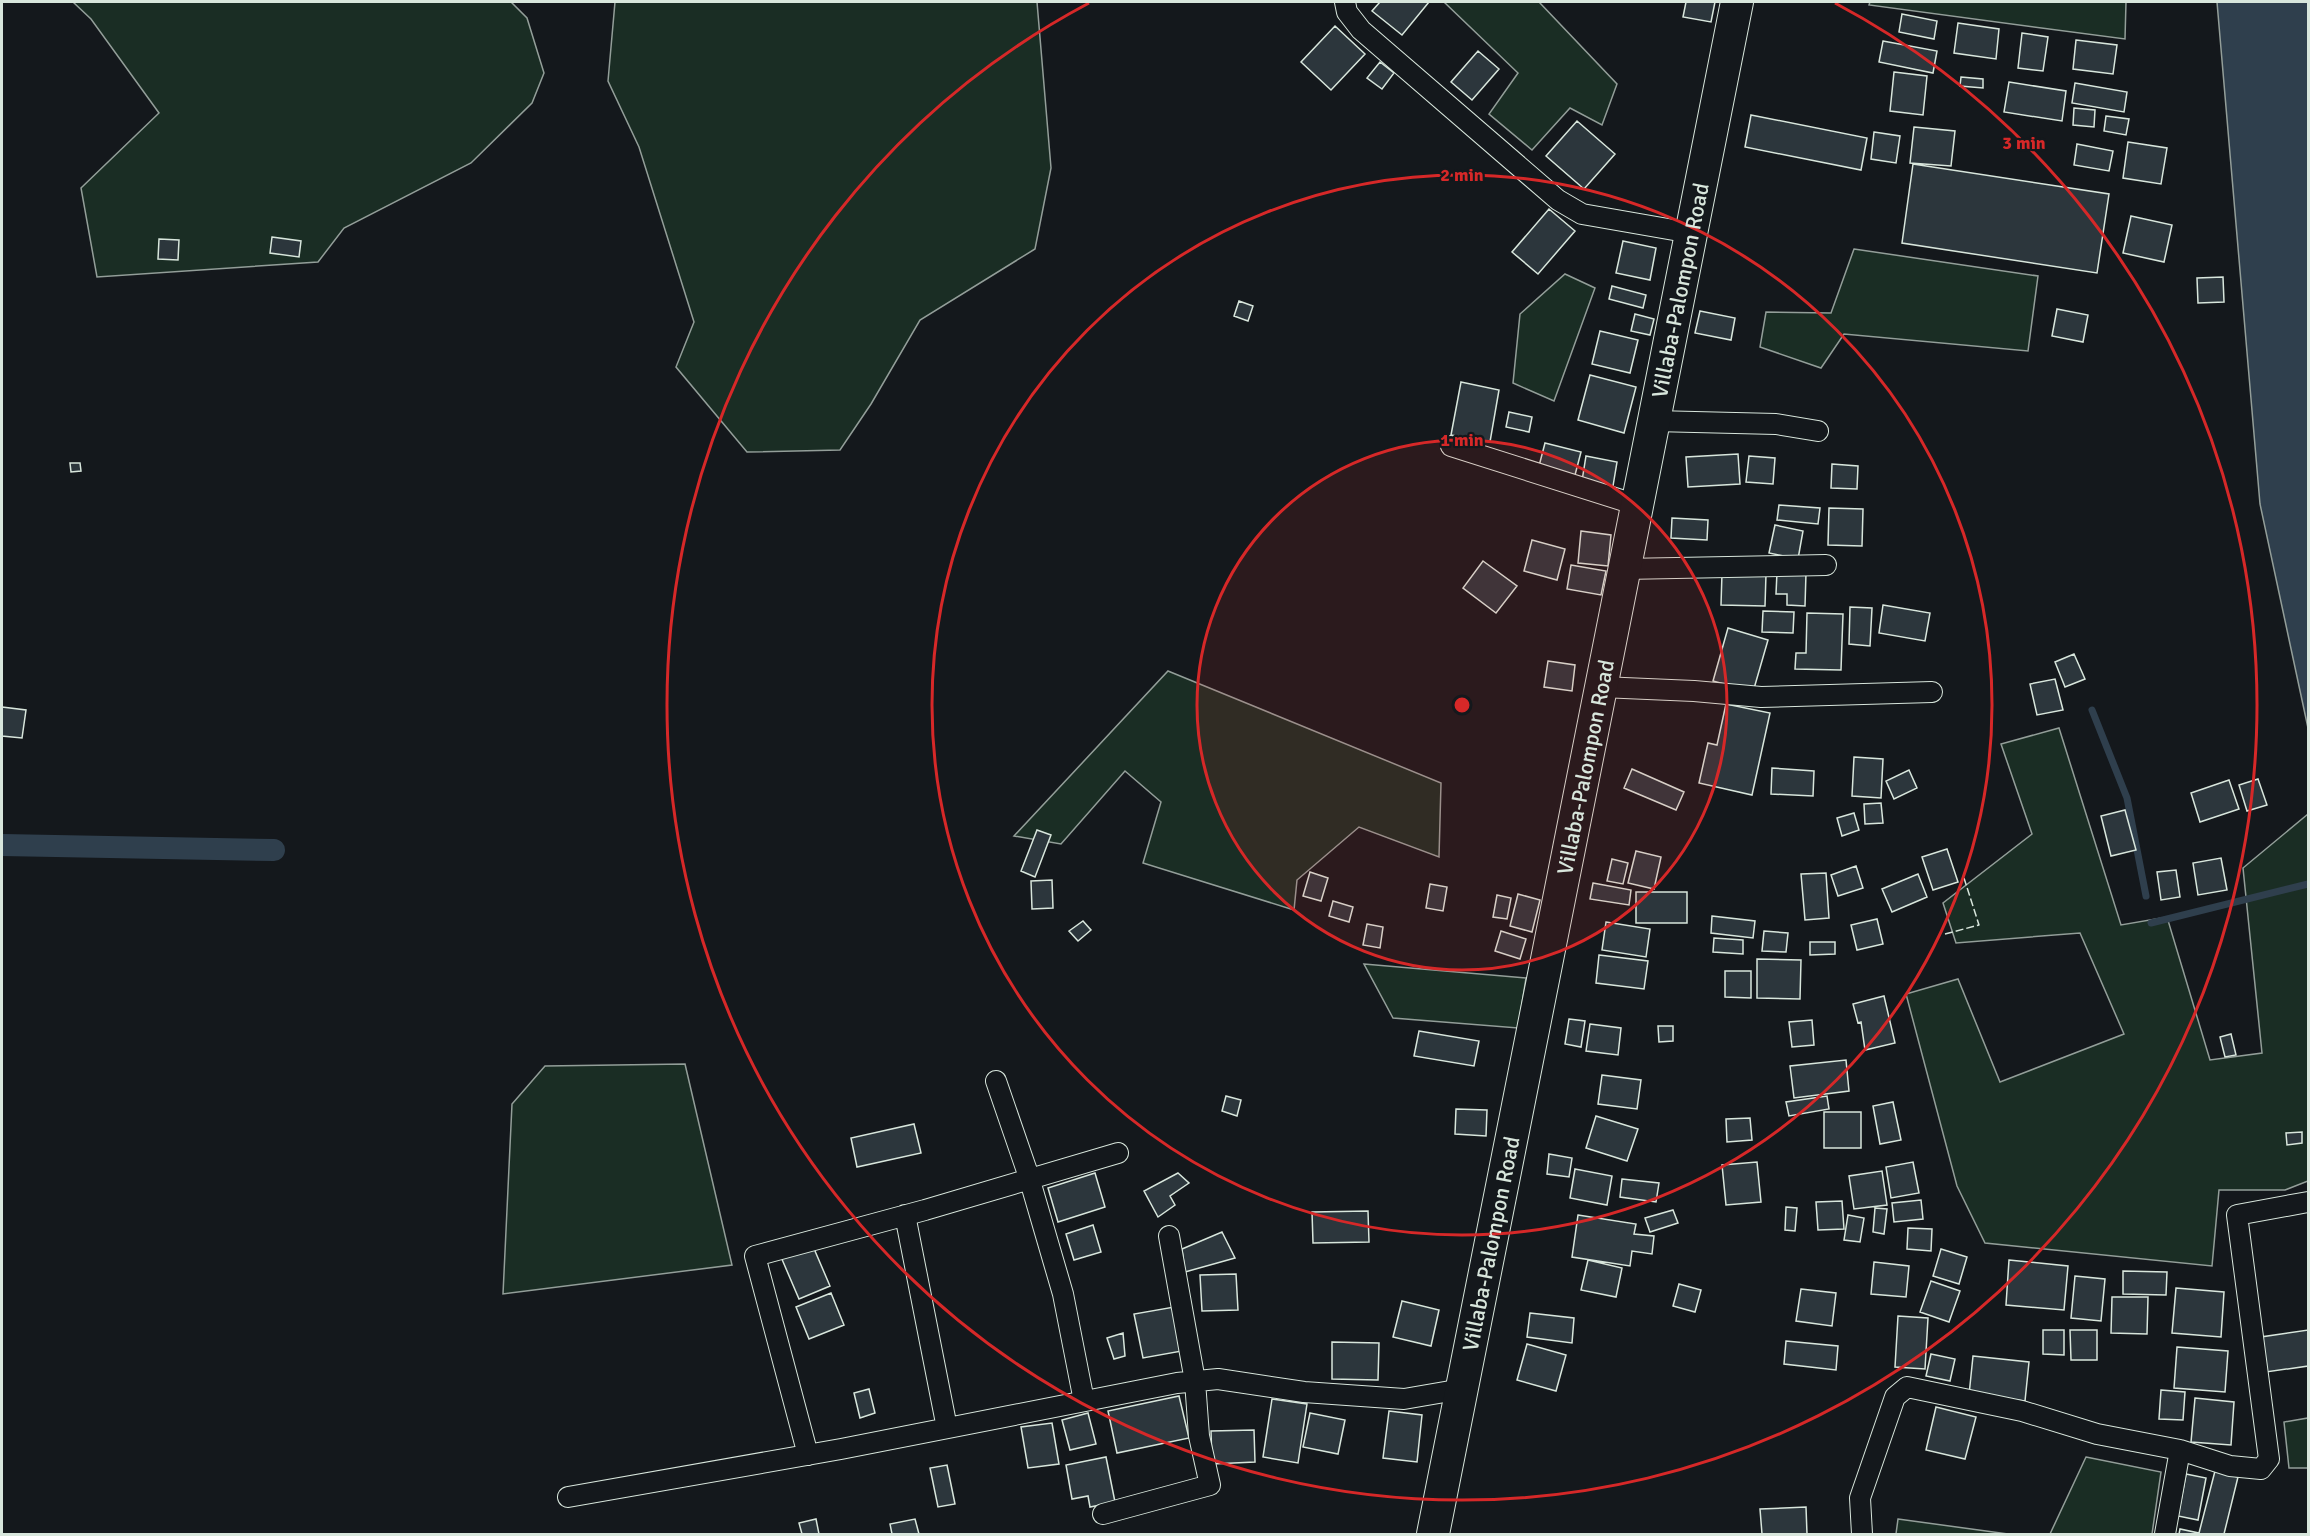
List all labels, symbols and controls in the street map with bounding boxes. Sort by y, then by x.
text: 3 min [2002,132,2046,154]
text: 2 min [1440,164,1484,186]
street label: Villaba-Palompon Road [1645,180,1714,400]
text: 1 min [1440,429,1484,451]
street label: Villaba-Palompon Road [1551,657,1620,877]
centre of rings [1452,695,1472,715]
street label: Villaba-Palompon Road [1456,1134,1525,1353]

